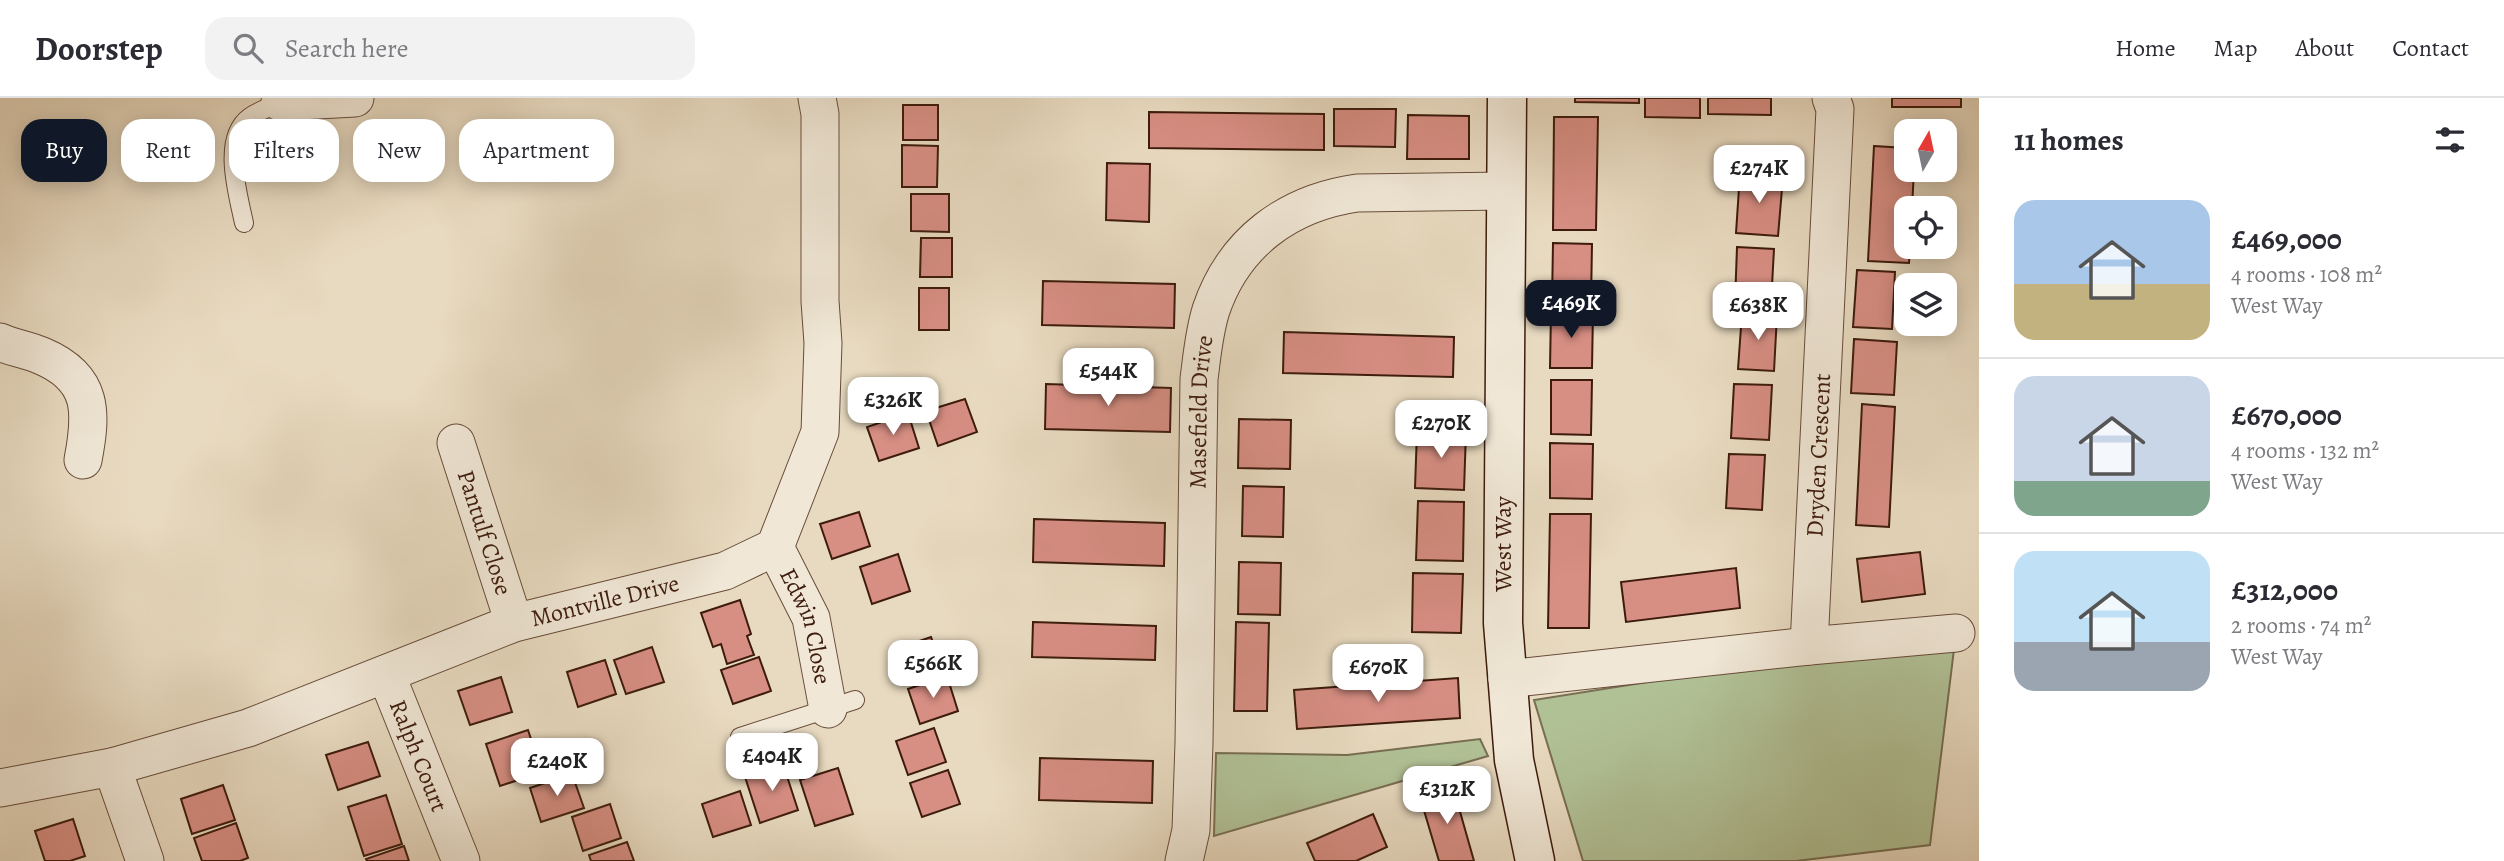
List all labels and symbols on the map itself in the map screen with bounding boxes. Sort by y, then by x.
north arrow [1894,119,1956,182]
pin: £274K [1710,146,1808,205]
pin: £469K [1522,280,1620,340]
pin: £638K [1709,282,1807,342]
street label: Masefield Drive [1181,333,1221,489]
pin: £544K [1059,348,1157,408]
street label: Dryden Crescent [1798,372,1838,538]
pin: £326K [844,378,942,437]
pin: £270K [1392,400,1490,460]
street label: Pantulf Close [450,466,520,599]
street label: West Way [1487,496,1519,593]
street label: Edwin Close [772,562,839,687]
street label: Montville Drive [527,567,682,634]
pin: £566K [884,640,982,700]
pin: £670K [1329,644,1427,704]
street label: Ralph Court [382,695,456,817]
pin: £404K [723,734,821,793]
pin: £240K [508,738,606,798]
pin: £312K [1398,766,1496,826]

